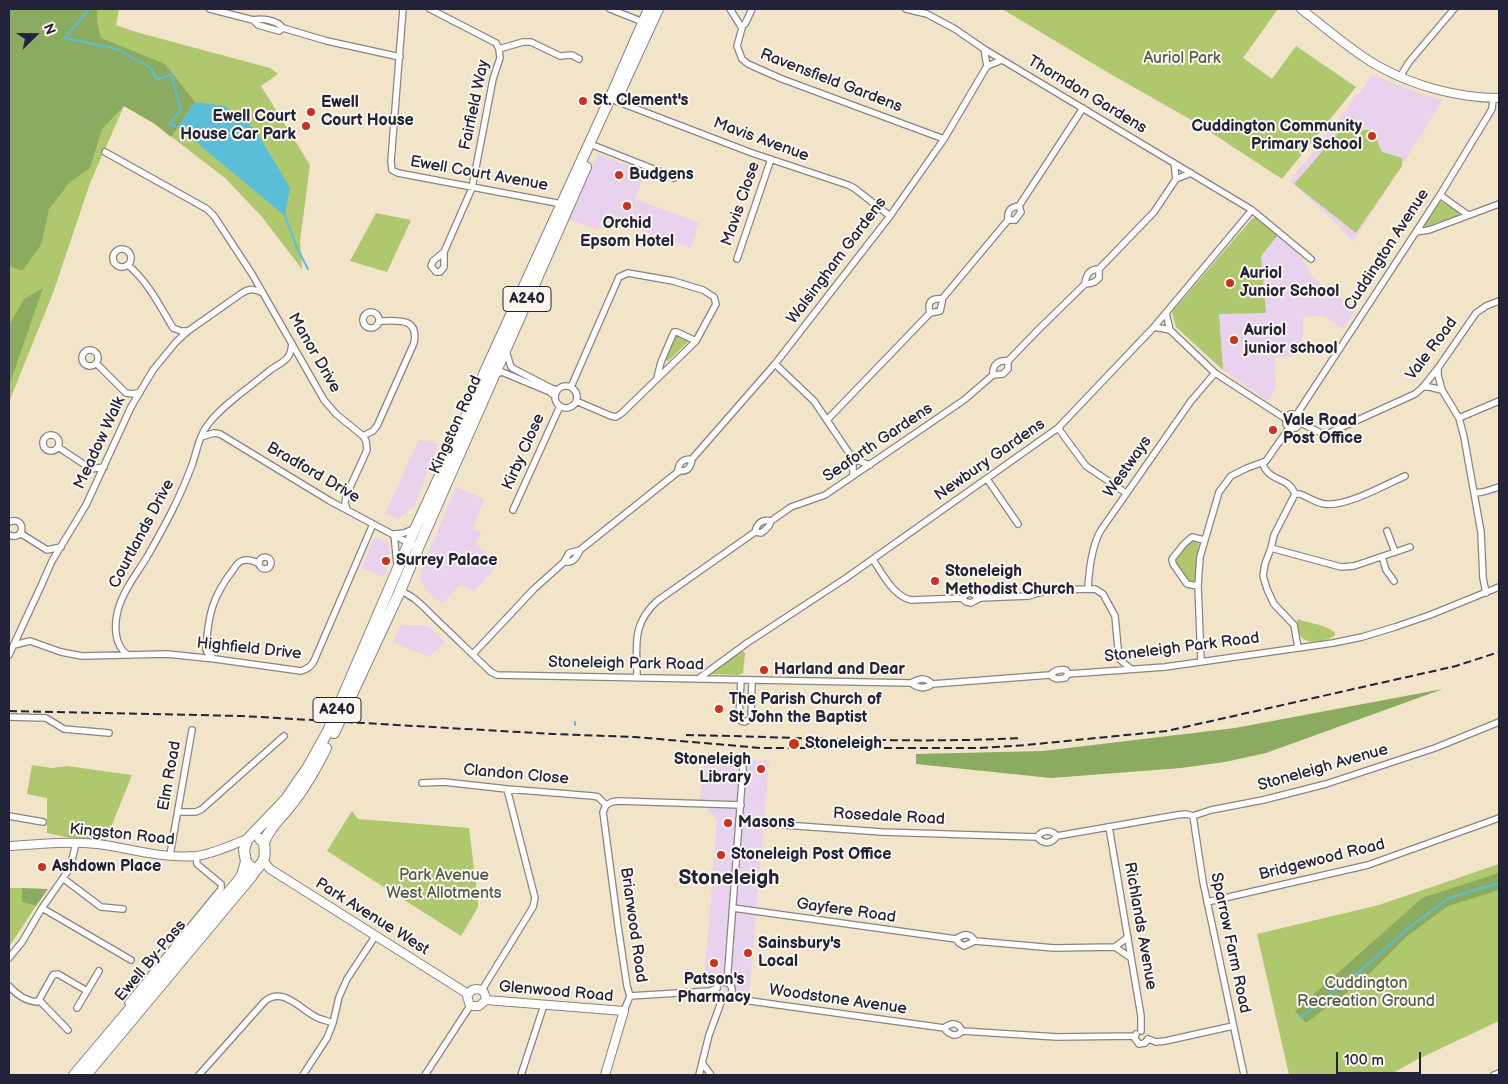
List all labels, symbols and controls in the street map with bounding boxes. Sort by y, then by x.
north arrow [10,10,60,60]
text: N [40,21,59,37]
street label: Ravensfield Gardens [757,45,905,117]
park label: Auriol Park [1143,49,1221,69]
street label: Thorndon Gardens [1024,52,1150,138]
street label: Fairfield Way [456,58,494,152]
place label: St. Clement's [593,91,688,111]
place label: Ewell Court House [321,93,414,131]
marker: St. Clement's [577,95,589,107]
marker: Ewell Court House [305,106,317,118]
place label: Ewell Court House Car Park [180,107,296,145]
street label: Mavis Avenue [711,114,811,166]
place label: Cuddington Community Primary School [1191,117,1362,155]
marker: Ewell Court House Car Park [300,120,312,132]
marker: Cuddington Community Primary School [1366,130,1378,142]
street label: Ewell Court Avenue [408,152,550,196]
street label: Mavis Close [718,159,764,249]
place label: Budgens [629,165,694,185]
marker: Budgens [613,169,625,181]
street label: Cuddington Avenue [1341,186,1433,314]
street label: Walsingham Gardens [783,194,891,328]
marker: Orchid Epsom Hotel [621,200,633,212]
place label: Orchid Epsom Hotel [580,214,674,252]
place label: Auriol Junior School [1240,264,1339,302]
marker: Auriol Junior School [1224,277,1236,289]
road number: A240 [503,286,551,312]
street label: Manor Drive [284,310,344,396]
street label: Vale Road [1402,314,1462,384]
place label: Auriol junior school [1244,321,1338,359]
marker: Auriol junior school [1228,334,1240,346]
street label: Kingston Road [426,373,486,477]
street label: Meadow Walk [70,394,130,492]
street label: Seaforth Gardens [820,399,936,487]
street label: Kirby Close [499,411,549,493]
place label: Vale Road Post Office [1283,411,1362,449]
street label: Newbury Gardens [931,415,1049,505]
marker: Vale Road Post Office [1267,424,1279,436]
street label: Westways [1100,433,1156,501]
street label: Bradford Drive [263,439,363,507]
street label: Courtlands Drive [105,476,179,592]
place label: Surrey Palace [396,551,498,571]
marker: Surrey Palace [380,555,392,567]
place label: Stoneleigh Methodist Church [945,562,1074,600]
marker: Stoneleigh Methodist Church [929,575,941,587]
street label: Stoneleigh Park Road [1103,629,1261,667]
street label: Highfield Drive [196,634,302,664]
street label: Stoneleigh Park Road [548,653,704,675]
place label: Harland and Dear [774,660,905,680]
marker: Harland and Dear [758,664,770,676]
place label: The Parish Church of St John the Baptist [729,690,882,728]
road number: A240 [313,698,361,722]
marker: The Parish Church of St John the Baptist [713,703,725,715]
place label: Stoneleigh [805,734,882,754]
marker: Stoneleigh [787,737,801,751]
street label: Elm Road [154,740,186,812]
street label: Stoneleigh Avenue [1256,740,1390,796]
place label: Stoneleigh Library [674,750,751,788]
street label: Clandon Close [462,761,570,789]
marker: Stoneleigh Library [755,763,767,775]
street label: Rosedale Road [833,804,945,830]
place label: Masons [738,813,795,833]
marker: Masons [722,817,734,829]
street label: Kingston Road [68,820,176,850]
street label: Bridgewood Road [1257,835,1387,885]
place label: Stoneleigh Post Office [731,845,891,865]
marker: Stoneleigh Post Office [715,849,727,861]
place label: Ashdown Place [52,857,161,877]
marker: Ashdown Place [36,861,48,873]
street label: Richlands Avenue [1119,861,1161,991]
park label: Park Avenue West Allotments [386,866,502,904]
street label: Briarwood Road [615,866,651,984]
district label: Stoneleigh [678,866,780,892]
street label: Sparrow Farm Road [1206,871,1254,1015]
street label: Park Avenue West [312,874,432,960]
street label: Gayfere Road [795,895,897,927]
street label: Ewell By-Pass [111,916,191,1006]
place label: Sainsbury's Local [758,934,841,972]
marker: Sainsbury's Local [742,947,754,959]
marker: Patson's Pharmacy [708,957,720,969]
place label: Patson's Pharmacy [677,970,751,1008]
park label: Cuddington Recreation Ground [1297,974,1435,1012]
street label: Glenwood Road [498,977,614,1007]
street label: Woodstone Avenue [768,981,908,1019]
scale bar [1338,1042,1423,1074]
text: 100 m [1344,1051,1384,1070]

